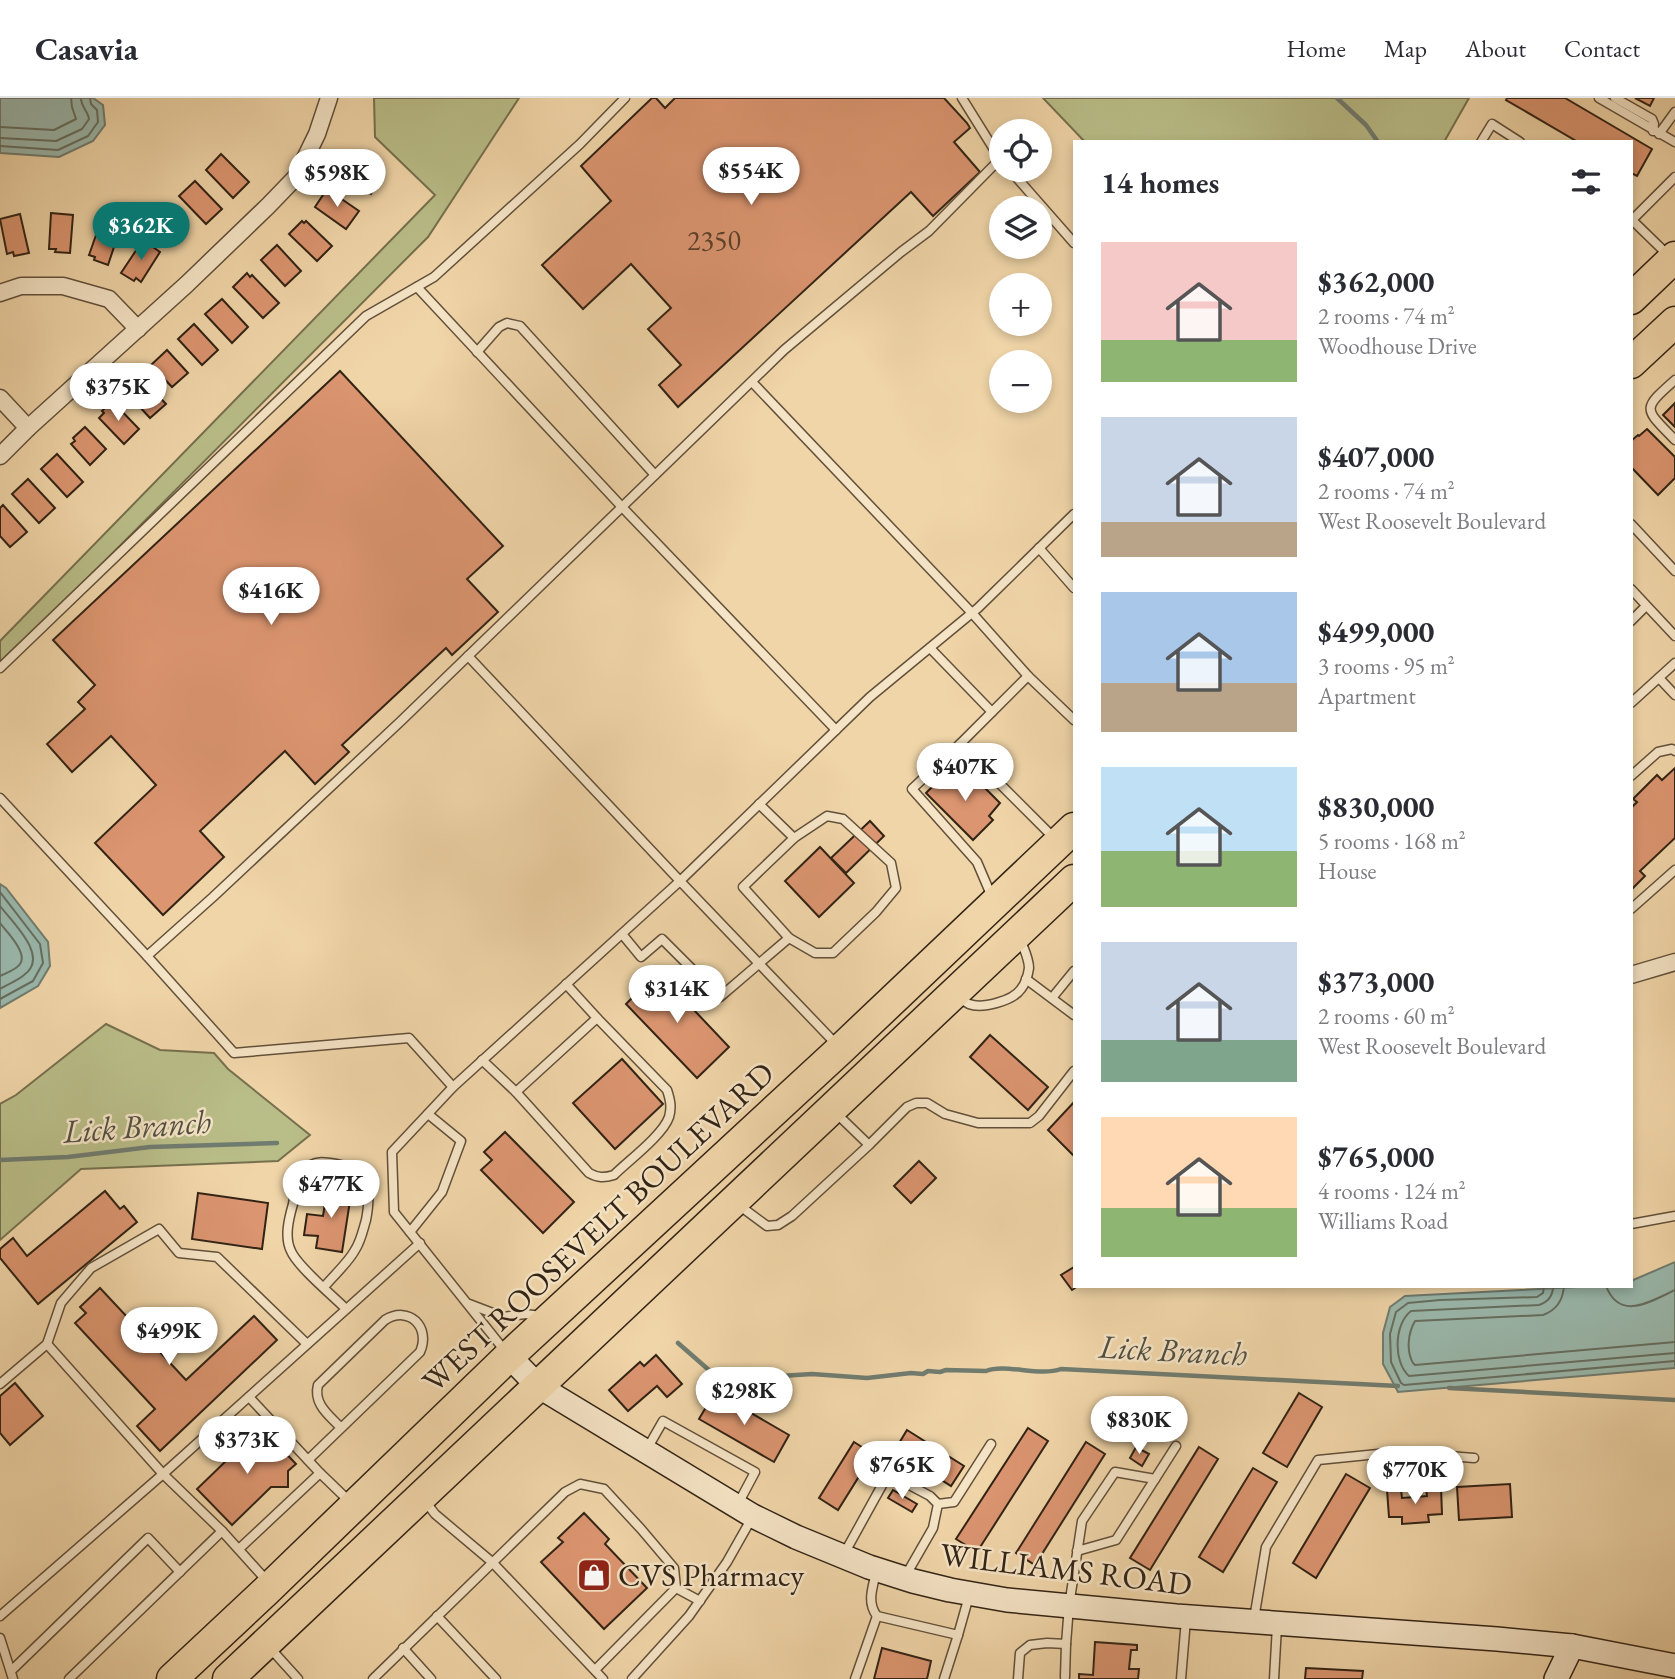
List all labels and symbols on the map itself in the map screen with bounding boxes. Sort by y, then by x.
pin: $554K [702,148,800,207]
pin: $598K [288,150,386,209]
pin: $362K [92,202,190,262]
house number: 2350 [687,222,741,258]
pin: $375K [69,364,167,423]
pin: $416K [222,568,320,627]
pin: $407K [916,744,1014,803]
pin: $314K [628,965,726,1025]
street label: WEST ROOSEVELT BOULEVARD [413,1052,783,1402]
water label: Lick Branch [61,1099,212,1153]
pin: $477K [282,1160,380,1220]
pin: $499K [120,1308,218,1367]
water label: Lick Branch [1097,1325,1248,1375]
pin: $298K [695,1368,793,1427]
pin: $830K [1090,1396,1188,1456]
pin: $373K [198,1416,296,1476]
pin: $765K [853,1442,951,1501]
pin: $770K [1366,1446,1464,1506]
street label: WILLIAMS ROAD [938,1533,1194,1605]
place label: CVS Pharmacy [618,1554,805,1596]
shop icon: CVS Pharmacy [575,1556,613,1594]

